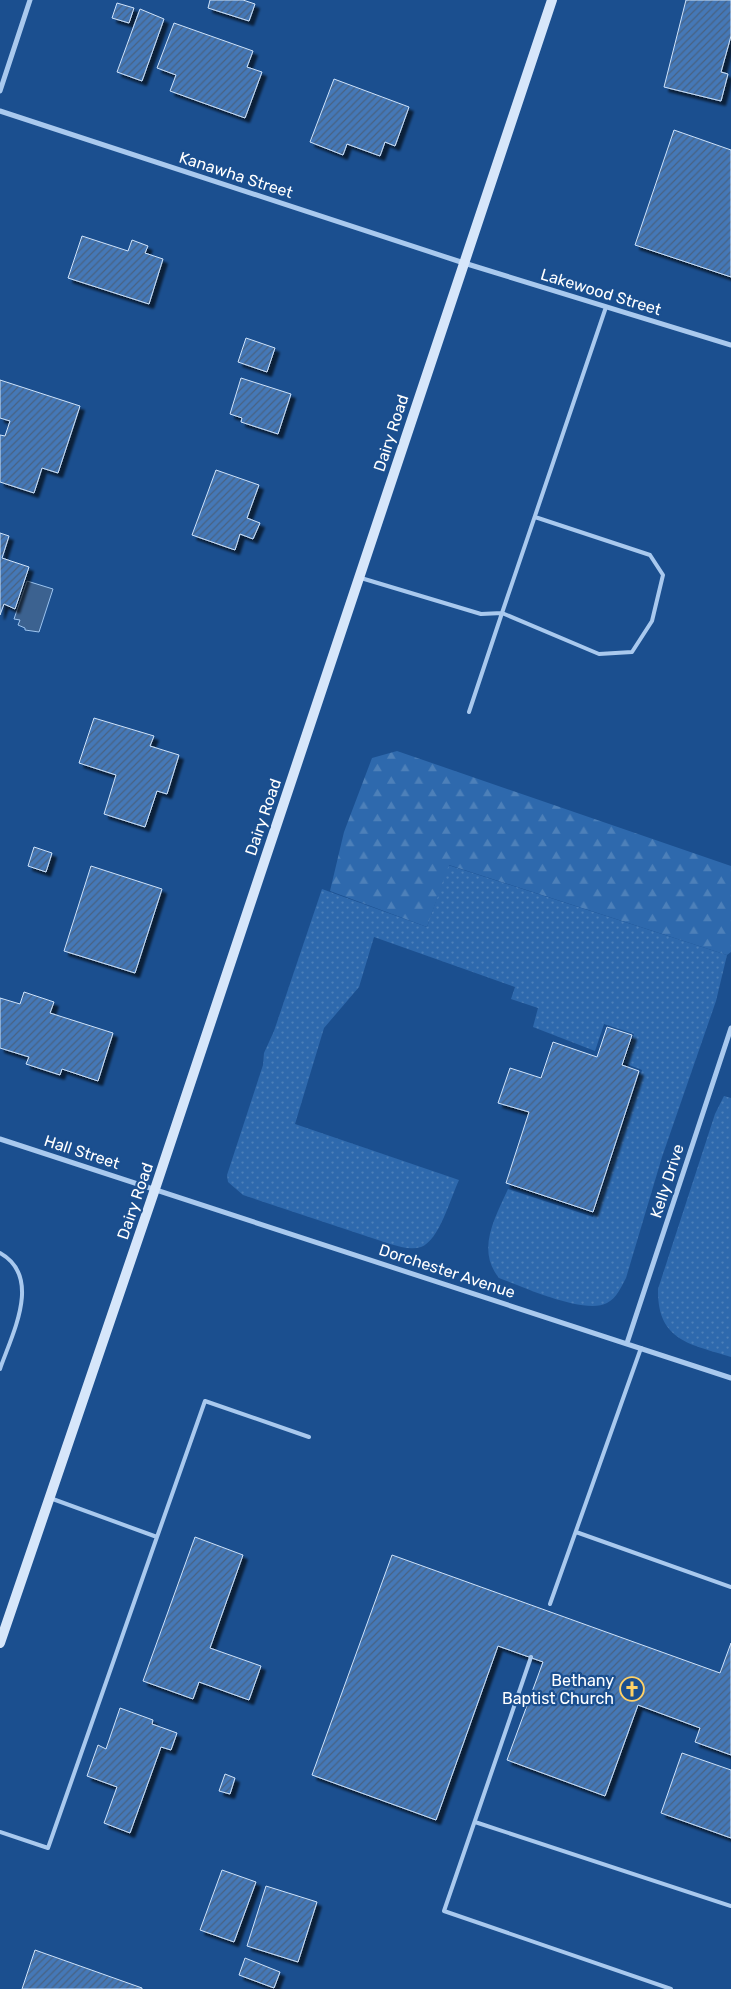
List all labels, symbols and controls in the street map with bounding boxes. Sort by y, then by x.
street label: Kanawha Street [177,148,295,202]
street label: Lakewood Street [538,265,664,319]
street label: Dairy Road [370,392,412,474]
street label: Dairy Road [241,776,285,858]
street label: Hall Street [42,1131,122,1173]
street label: Kelly Drive [646,1142,688,1220]
street label: Dairy Road [113,1160,157,1242]
street label: Dorchester Avenue [376,1240,518,1302]
place label: Bethany Baptist Church [502,1671,614,1708]
church icon: Bethany Baptist Church [619,1676,645,1702]

